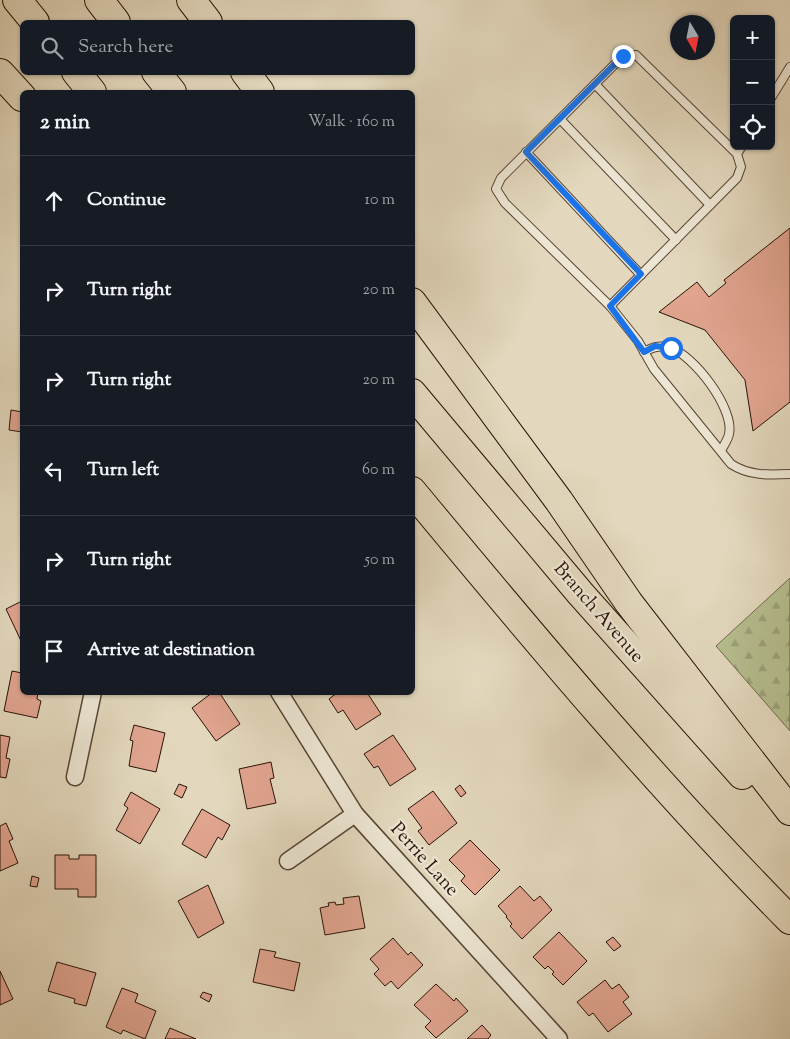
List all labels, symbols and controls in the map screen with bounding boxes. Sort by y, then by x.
north arrow [670,15,715,60]
map controls [730,15,775,150]
button: + [730,15,775,60]
search box [20,20,415,75]
icon: search [38,34,66,62]
text: Search here [78,34,173,61]
route end [612,45,635,68]
button: − [730,60,775,105]
button: locate [730,105,775,150]
text: 2 min [40,108,90,138]
text: Walk · 160 m [308,111,395,134]
icon: ahead [40,187,68,215]
text: Continue [87,187,166,214]
text: 10 m [365,189,395,212]
icon: right [40,277,68,305]
text: Turn right [87,277,171,304]
text: 20 m [362,279,395,302]
route start [660,337,683,360]
icon: right [40,367,68,395]
text: Turn right [87,367,171,394]
text: 20 m [362,369,395,392]
icon: left [40,457,68,485]
text: Turn left [87,457,159,484]
text: 60 m [362,459,395,482]
icon: right [40,547,68,575]
text: Turn right [87,547,171,574]
text: 50 m [364,549,395,572]
street label: Branch Avenue [546,557,650,670]
icon: arrive [40,637,68,665]
text: Arrive at destination [87,637,255,664]
street label: Perrie Lane [383,817,465,903]

